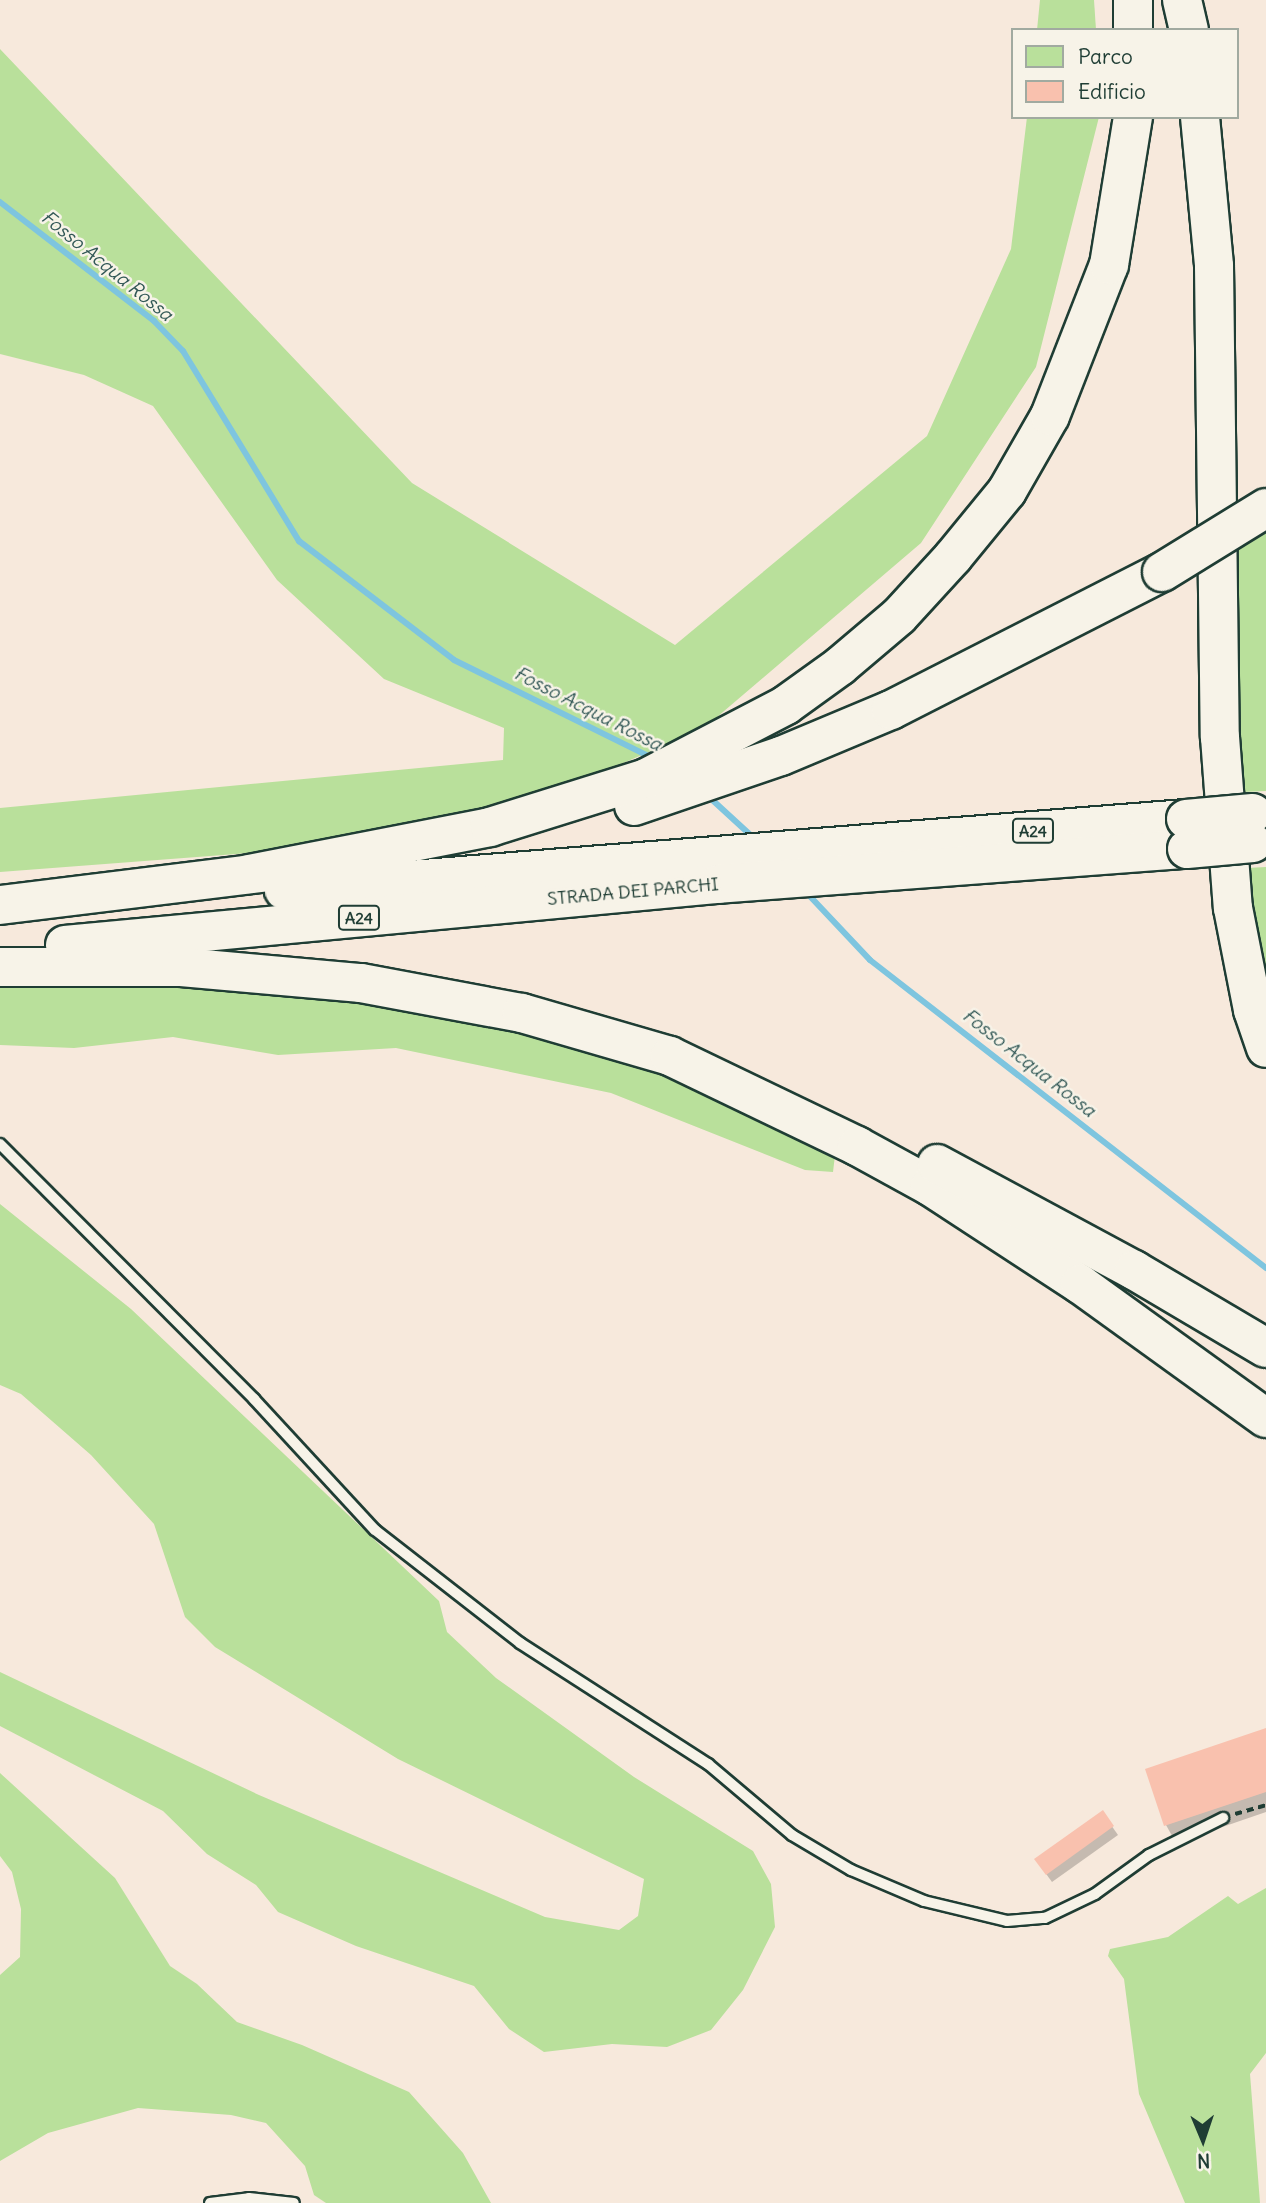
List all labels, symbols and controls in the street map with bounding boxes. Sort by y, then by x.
legend [1010,28,1238,119]
text: Parco [1078,43,1133,70]
text: Edificio [1078,78,1146,105]
water label: Fosso Acqua Rossa [37,206,177,326]
water label: Fosso Acqua Rossa [510,662,666,756]
road number: A24 [1010,818,1056,844]
street label: STRADA DEI PARCHI [546,874,720,910]
road number: A24 [336,906,382,930]
water label: Fosso Acqua Rossa [958,1004,1100,1122]
north arrow [1168,2105,1238,2175]
text: N [1197,2149,1211,2173]

